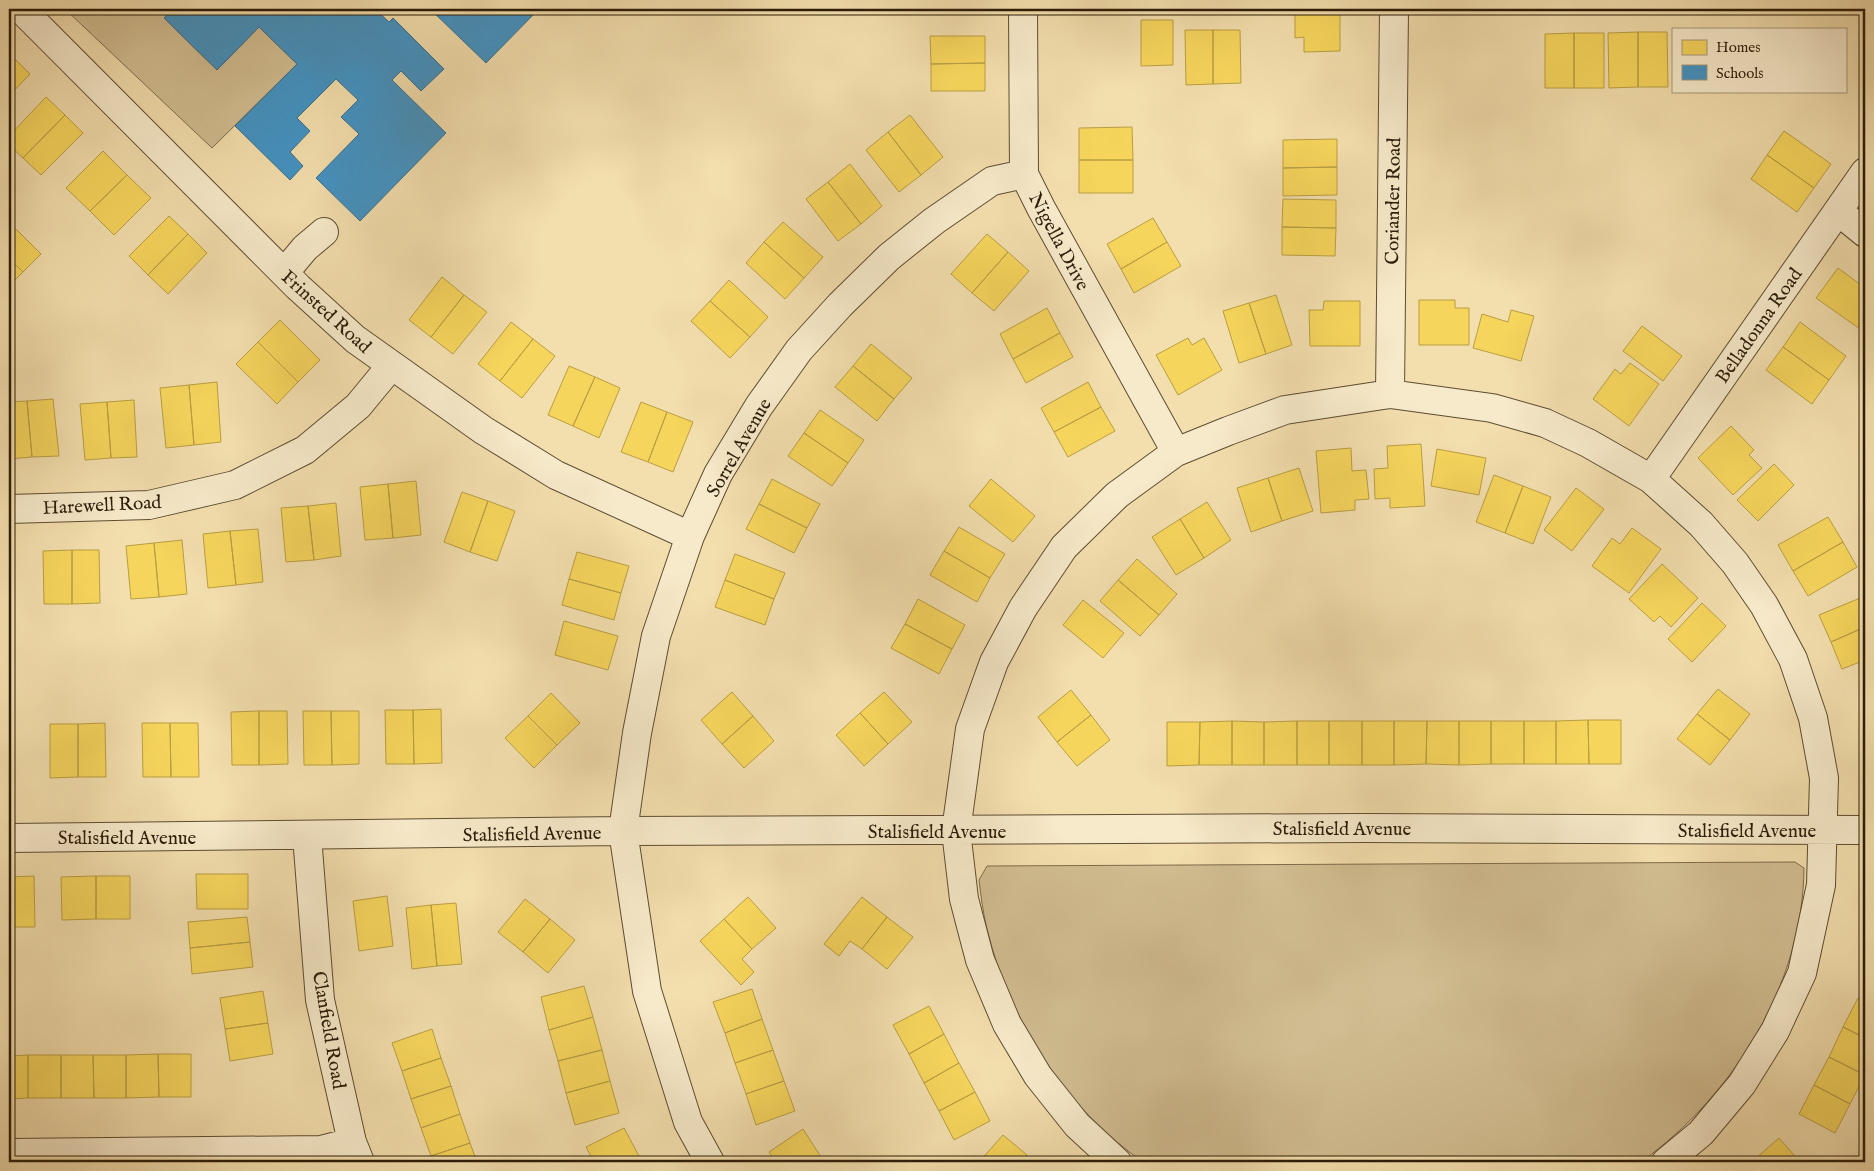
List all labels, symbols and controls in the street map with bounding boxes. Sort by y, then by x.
legend [1672,28,1846,92]
text: Homes [1716,38,1760,57]
text: Schools [1716,64,1764,83]
street label: Coriander Road [1381,136,1407,265]
street label: Nigella Drive [1022,189,1094,295]
street label: Belladonna Road [1711,263,1809,389]
street label: Frinsted Road [276,266,376,360]
street label: Sorrel Avenue [702,394,778,502]
street label: Harewell Road [42,491,163,521]
street label: Stalisfield Avenue [1273,818,1412,842]
street label: Stalisfield Avenue [1678,820,1817,844]
street label: Stalisfield Avenue [868,821,1007,845]
street label: Stalisfield Avenue [462,822,602,848]
street label: Stalisfield Avenue [58,827,197,851]
street label: Clanfield Road [306,970,350,1092]

